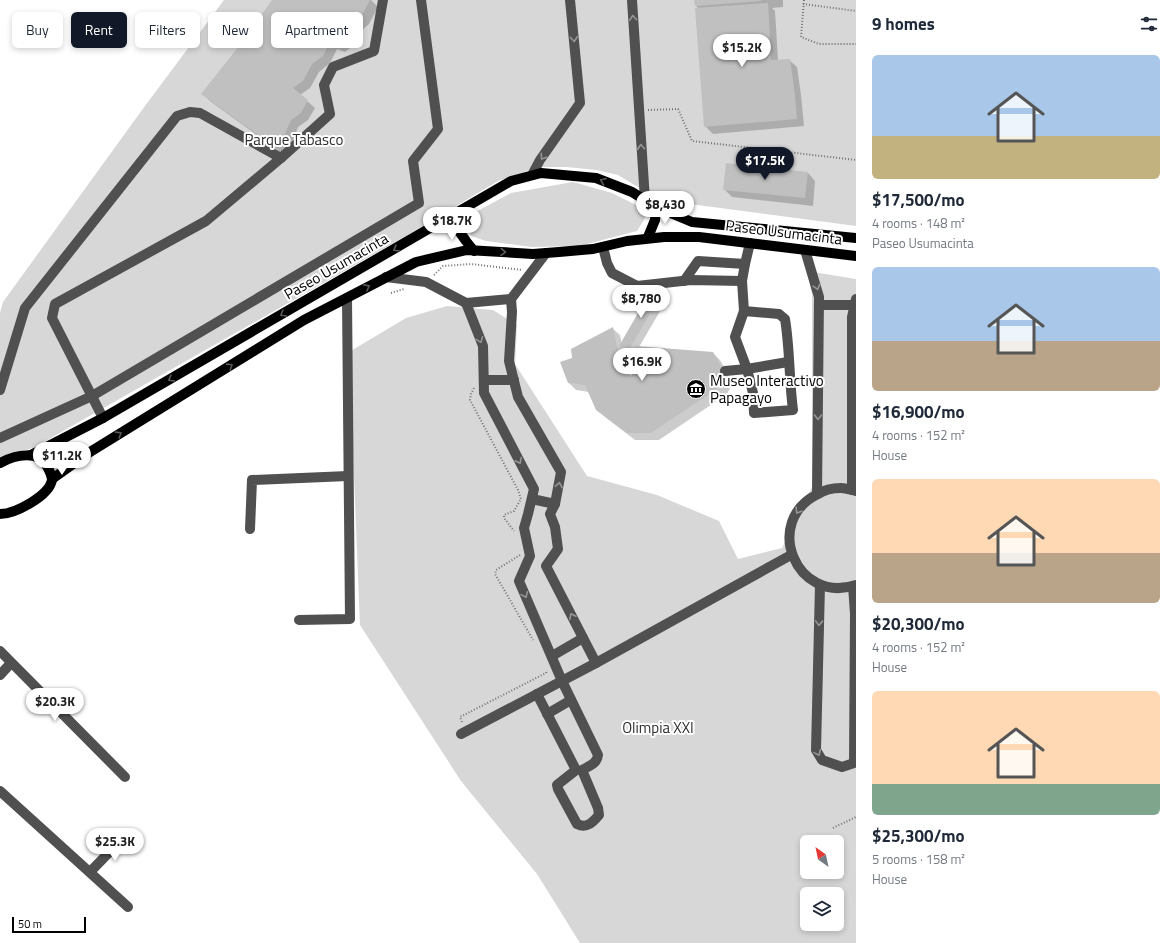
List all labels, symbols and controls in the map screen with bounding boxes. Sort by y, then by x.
text: 9 homes [872,11,935,37]
chip: Buy [12,12,63,48]
chip: Rent [71,12,127,48]
chip: Filters [135,12,200,48]
chip: New [208,12,263,48]
chip: Apartment [271,12,363,48]
icon: filters [1138,13,1160,35]
one-way arrow [628,15,637,21]
pin: $15.2K [709,34,775,68]
one-way arrow [569,36,578,42]
text: $15.2K [722,37,762,57]
icon: home [980,81,1052,153]
park label: Parque Tabasco [245,128,344,151]
one-way arrow [637,144,646,150]
pin: $17.5K [732,147,798,181]
text: $17.5K [745,150,785,170]
one-way arrow [540,153,548,160]
one-way arrow [600,177,607,185]
text: $17,500/mo [872,187,964,213]
pin: $8,430 [632,191,698,225]
text: $8,430 [645,194,685,214]
pin: $18.7K [419,207,485,241]
text: $18.7K [432,210,472,230]
street label: Paseo Usumacinta [724,213,844,251]
text: 4 rooms · 148 m² [872,213,965,233]
street label: Paseo Usumacinta [279,226,393,305]
text: Paseo Usumacinta [872,233,974,253]
one-way arrow [393,244,400,251]
one-way arrow [500,247,506,256]
one-way arrow [812,284,821,291]
one-way arrow [363,285,370,292]
pin: $8,780 [608,285,674,319]
text: $8,780 [621,288,661,308]
icon: home [980,293,1052,365]
one-way arrow [280,309,287,316]
one-way arrow [475,335,483,343]
pin: $16.9K [609,348,675,382]
text: $16.9K [622,351,662,371]
one-way arrow [226,363,233,370]
place label: Museo Interactivo Papagayo [710,369,824,409]
one-way arrow [168,375,175,382]
museum icon: Museo Interactivo Papagayo [685,378,707,400]
text: $16,900/mo [872,399,964,425]
one-way arrow [814,414,822,420]
text: 4 rooms · 152 m² [872,425,965,445]
one-way arrow [115,431,122,438]
pin: $11.2K [29,442,95,476]
text: $11.2K [42,445,82,465]
text: House [872,445,907,465]
one-way arrow [514,457,522,464]
one-way arrow [554,482,563,488]
icon: home [980,505,1052,577]
one-way arrow [796,507,803,514]
one-way arrow [520,591,528,599]
text: $20,300/mo [872,611,964,637]
one-way arrow [569,613,576,620]
one-way arrow [815,620,823,626]
text: 4 rooms · 152 m² [872,637,965,657]
text: House [872,657,907,677]
pin: $20.3K [22,688,88,722]
text: $20.3K [35,691,75,711]
park label: Olimpia XXI [622,716,694,739]
icon: home [980,717,1052,789]
one-way arrow [814,749,822,756]
text: $25,300/mo [872,823,964,849]
pin: $25.3K [82,828,148,862]
text: $25.3K [95,831,135,851]
north arrow [800,835,844,879]
map controls [800,835,844,931]
text: 5 rooms · 158 m² [872,849,965,869]
text: House [872,869,907,889]
button: layers [800,887,844,931]
scale bar [12,915,86,934]
text: 50 m [18,916,42,932]

